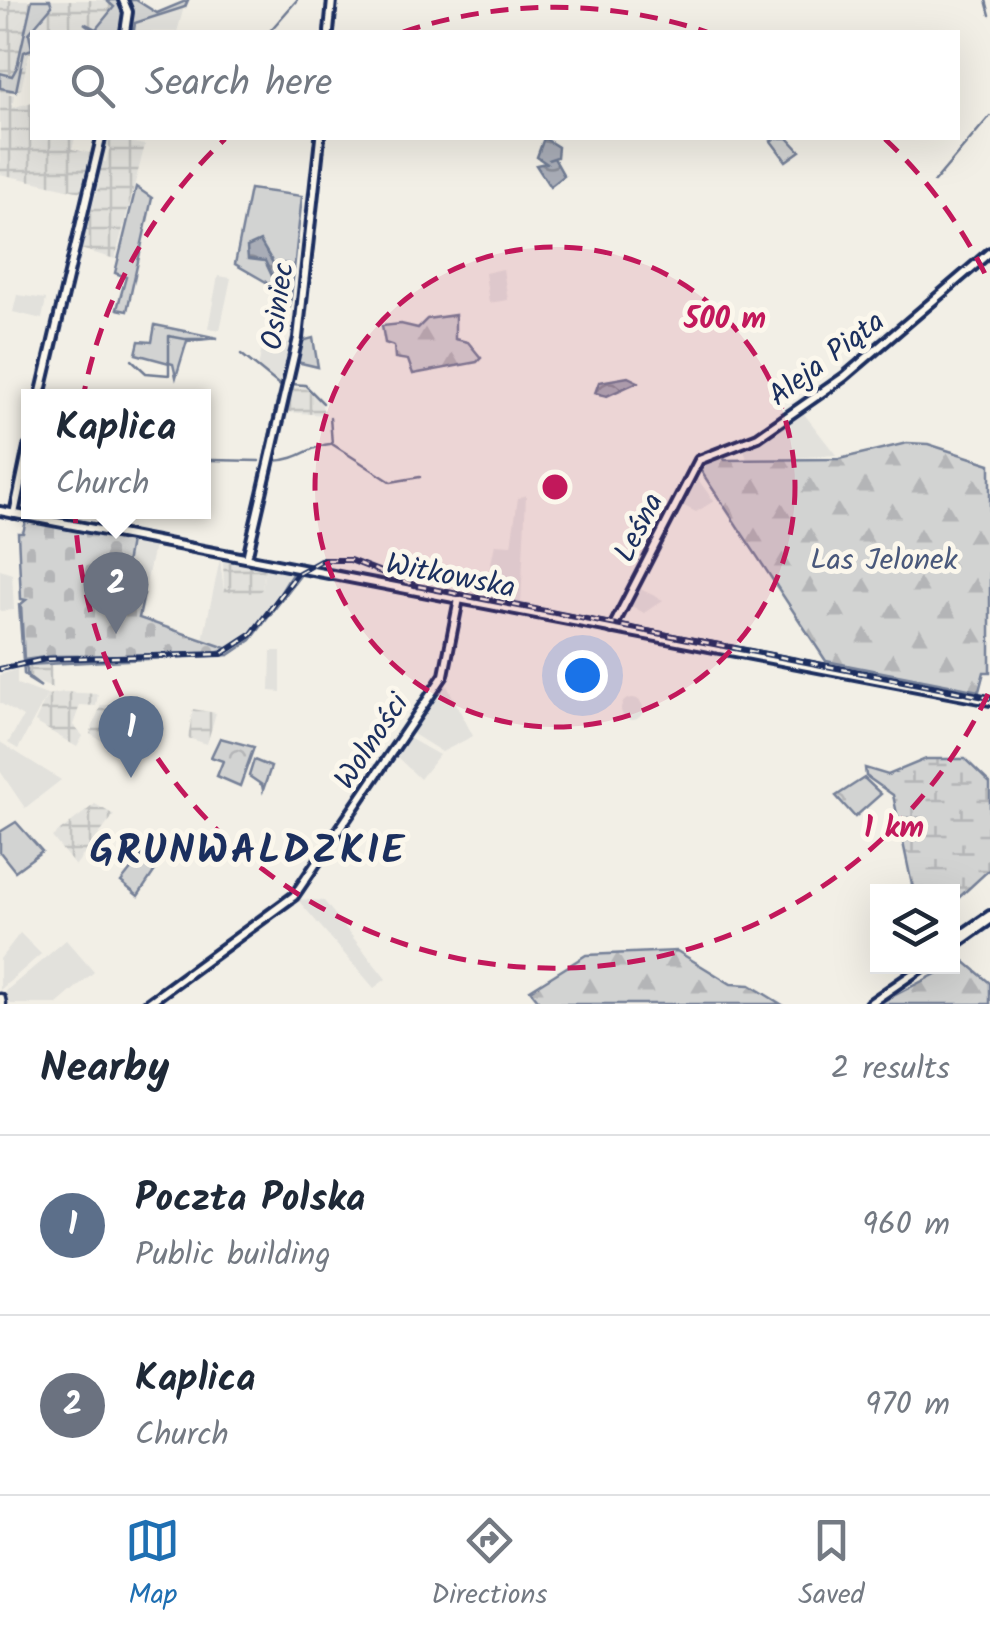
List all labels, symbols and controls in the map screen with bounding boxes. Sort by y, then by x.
search box [30,30,960,140]
text: Search here [145,55,332,115]
icon: search [65,58,120,113]
street label: Osiniec [249,259,309,353]
text: 500 m [683,296,766,344]
street label: Aleja Piąta [758,299,896,420]
popup [21,389,211,519]
text: Kaplica [56,399,176,459]
text: Church [56,459,149,510]
centre of rings [537,469,573,505]
street label: Leśna [602,485,678,571]
park label: Las Jelonek [810,537,959,585]
street label: Witkowska [382,541,519,613]
pin: 2 [84,552,148,634]
your location [557,650,608,701]
street label: Wolności [323,683,424,800]
pin: 1 [98,696,164,778]
text: 1 km [864,805,924,853]
district label: GRUNWALDZKIE [90,820,406,884]
map controls [870,884,960,974]
button: layers [870,884,960,974]
text: Nearby [40,1036,169,1103]
text: 2 results [831,1044,950,1095]
text: Poczta Polska [135,1170,365,1230]
text: 1 [68,1200,77,1251]
text: 960 m [862,1200,950,1251]
text: Public building [135,1230,331,1281]
text: Kaplica [135,1350,256,1410]
text: 2 [63,1380,82,1431]
text: 970 m [865,1380,950,1431]
text: Church [135,1410,229,1461]
tab: Map [125,1513,180,1618]
tab: Directions [431,1513,547,1618]
tab: Saved [798,1513,865,1618]

